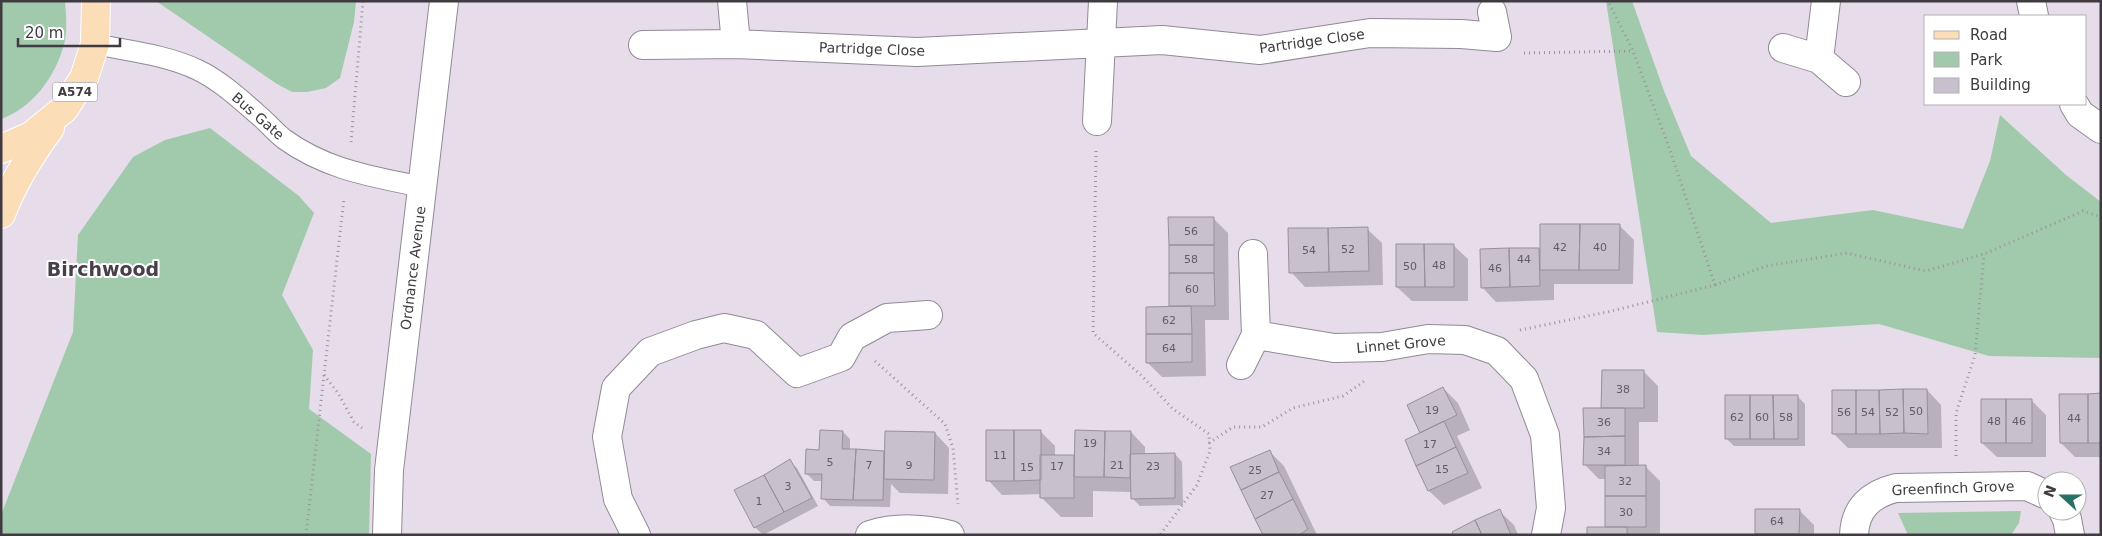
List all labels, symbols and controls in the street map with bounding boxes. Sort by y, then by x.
scale bar [18,15,120,47]
legend [1924,15,2087,105]
text: 20 m [25,24,63,42]
street label: Partridge Close [1258,26,1366,56]
text: Road [1970,26,2008,44]
street label: Partridge Close [819,39,925,59]
text: Park [1970,51,2003,69]
text: Building [1970,76,2031,94]
road number: A574 [52,82,98,101]
street label: Bus Gate [229,89,287,143]
street label: Ordnance Avenue [397,205,429,331]
house number: 56 [1184,225,1198,238]
house number: 42 [1553,241,1567,254]
house number: 40 [1593,241,1607,254]
house number: 52 [1341,243,1355,256]
house number: 54 [1302,244,1316,257]
house number: 58 [1184,253,1198,266]
house number: 44 [1517,253,1531,266]
district label: Birchwood [47,258,159,280]
house number: 48 [1432,259,1446,272]
house number: 50 [1403,260,1417,273]
house number: 46 [1488,262,1502,275]
house number: 60 [1185,283,1199,296]
house number: 62 [1162,314,1176,327]
street label: Linnet Grove [1356,332,1446,356]
house number: 64 [1162,342,1176,355]
house number: 38 [1616,383,1630,396]
house number: 19 [1425,404,1439,417]
house number: 50 [1909,405,1923,418]
house number: 56 [1837,406,1851,419]
house number: 54 [1861,406,1875,419]
house number: 52 [1885,406,1899,419]
house number: 62 [1730,411,1744,424]
house number: 60 [1755,411,1769,424]
house number: 58 [1779,411,1793,424]
house number: 44 [2067,412,2081,425]
house number: 48 [1987,415,2001,428]
house number: 46 [2012,415,2026,428]
house number: 36 [1597,416,1611,429]
house number: 19 [1083,437,1097,450]
house number: 17 [1423,438,1437,451]
house number: 34 [1597,445,1611,458]
house number: 11 [993,449,1007,462]
house number: 5 [827,456,834,469]
house number: 7 [866,459,873,472]
house number: 9 [906,459,913,472]
house number: 21 [1110,459,1124,472]
house number: 17 [1050,460,1064,473]
house number: 23 [1146,460,1160,473]
house number: 15 [1020,461,1034,474]
house number: 15 [1435,463,1449,476]
house number: 25 [1248,464,1262,477]
north arrow [2037,471,2087,521]
house number: 32 [1618,475,1632,488]
street label: Greenfinch Grove [1891,478,2015,498]
house number: 3 [785,480,792,493]
text: N [2040,483,2059,500]
house number: 27 [1260,489,1274,502]
house number: 1 [756,495,763,508]
house number: 30 [1619,506,1633,519]
house number: 64 [1770,515,1784,528]

